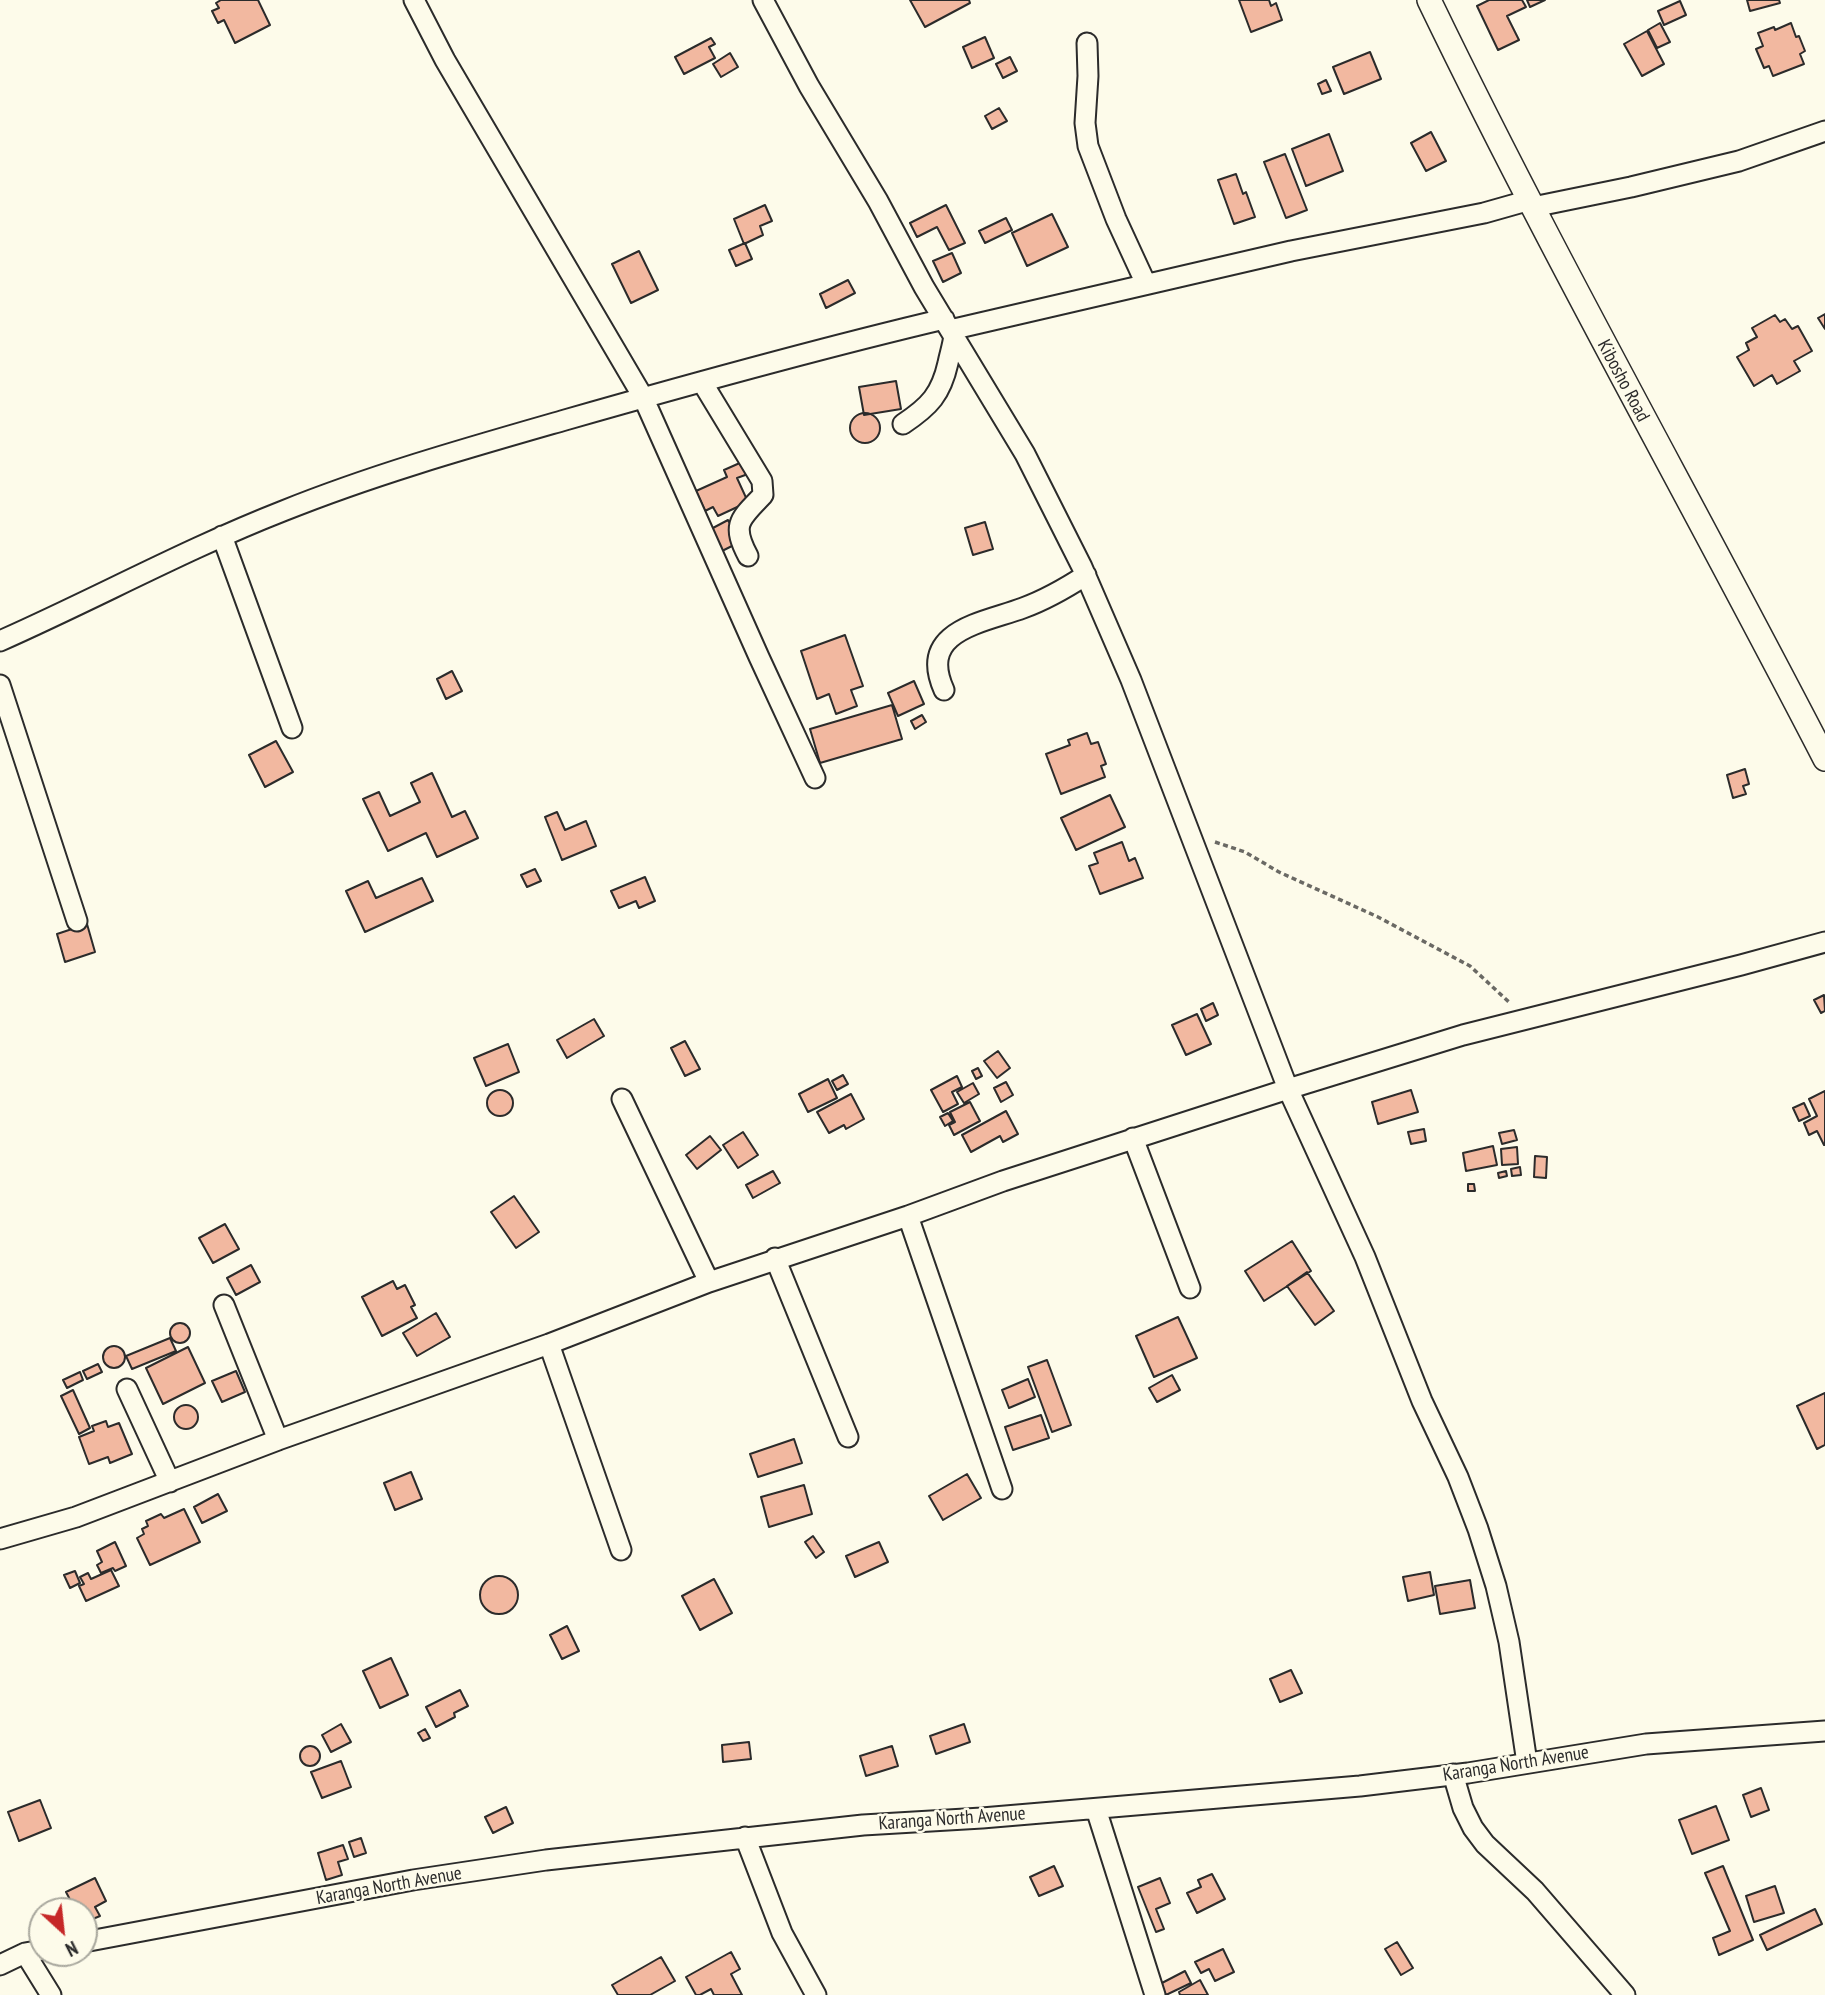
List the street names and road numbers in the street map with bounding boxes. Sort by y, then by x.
street label: Kibosho Road [1592,336,1654,426]
street label: Karanga North Avenue [1441,1741,1591,1787]
street label: Karanga North Avenue [878,1802,1026,1836]
street label: Karanga North Avenue [314,1862,464,1910]

